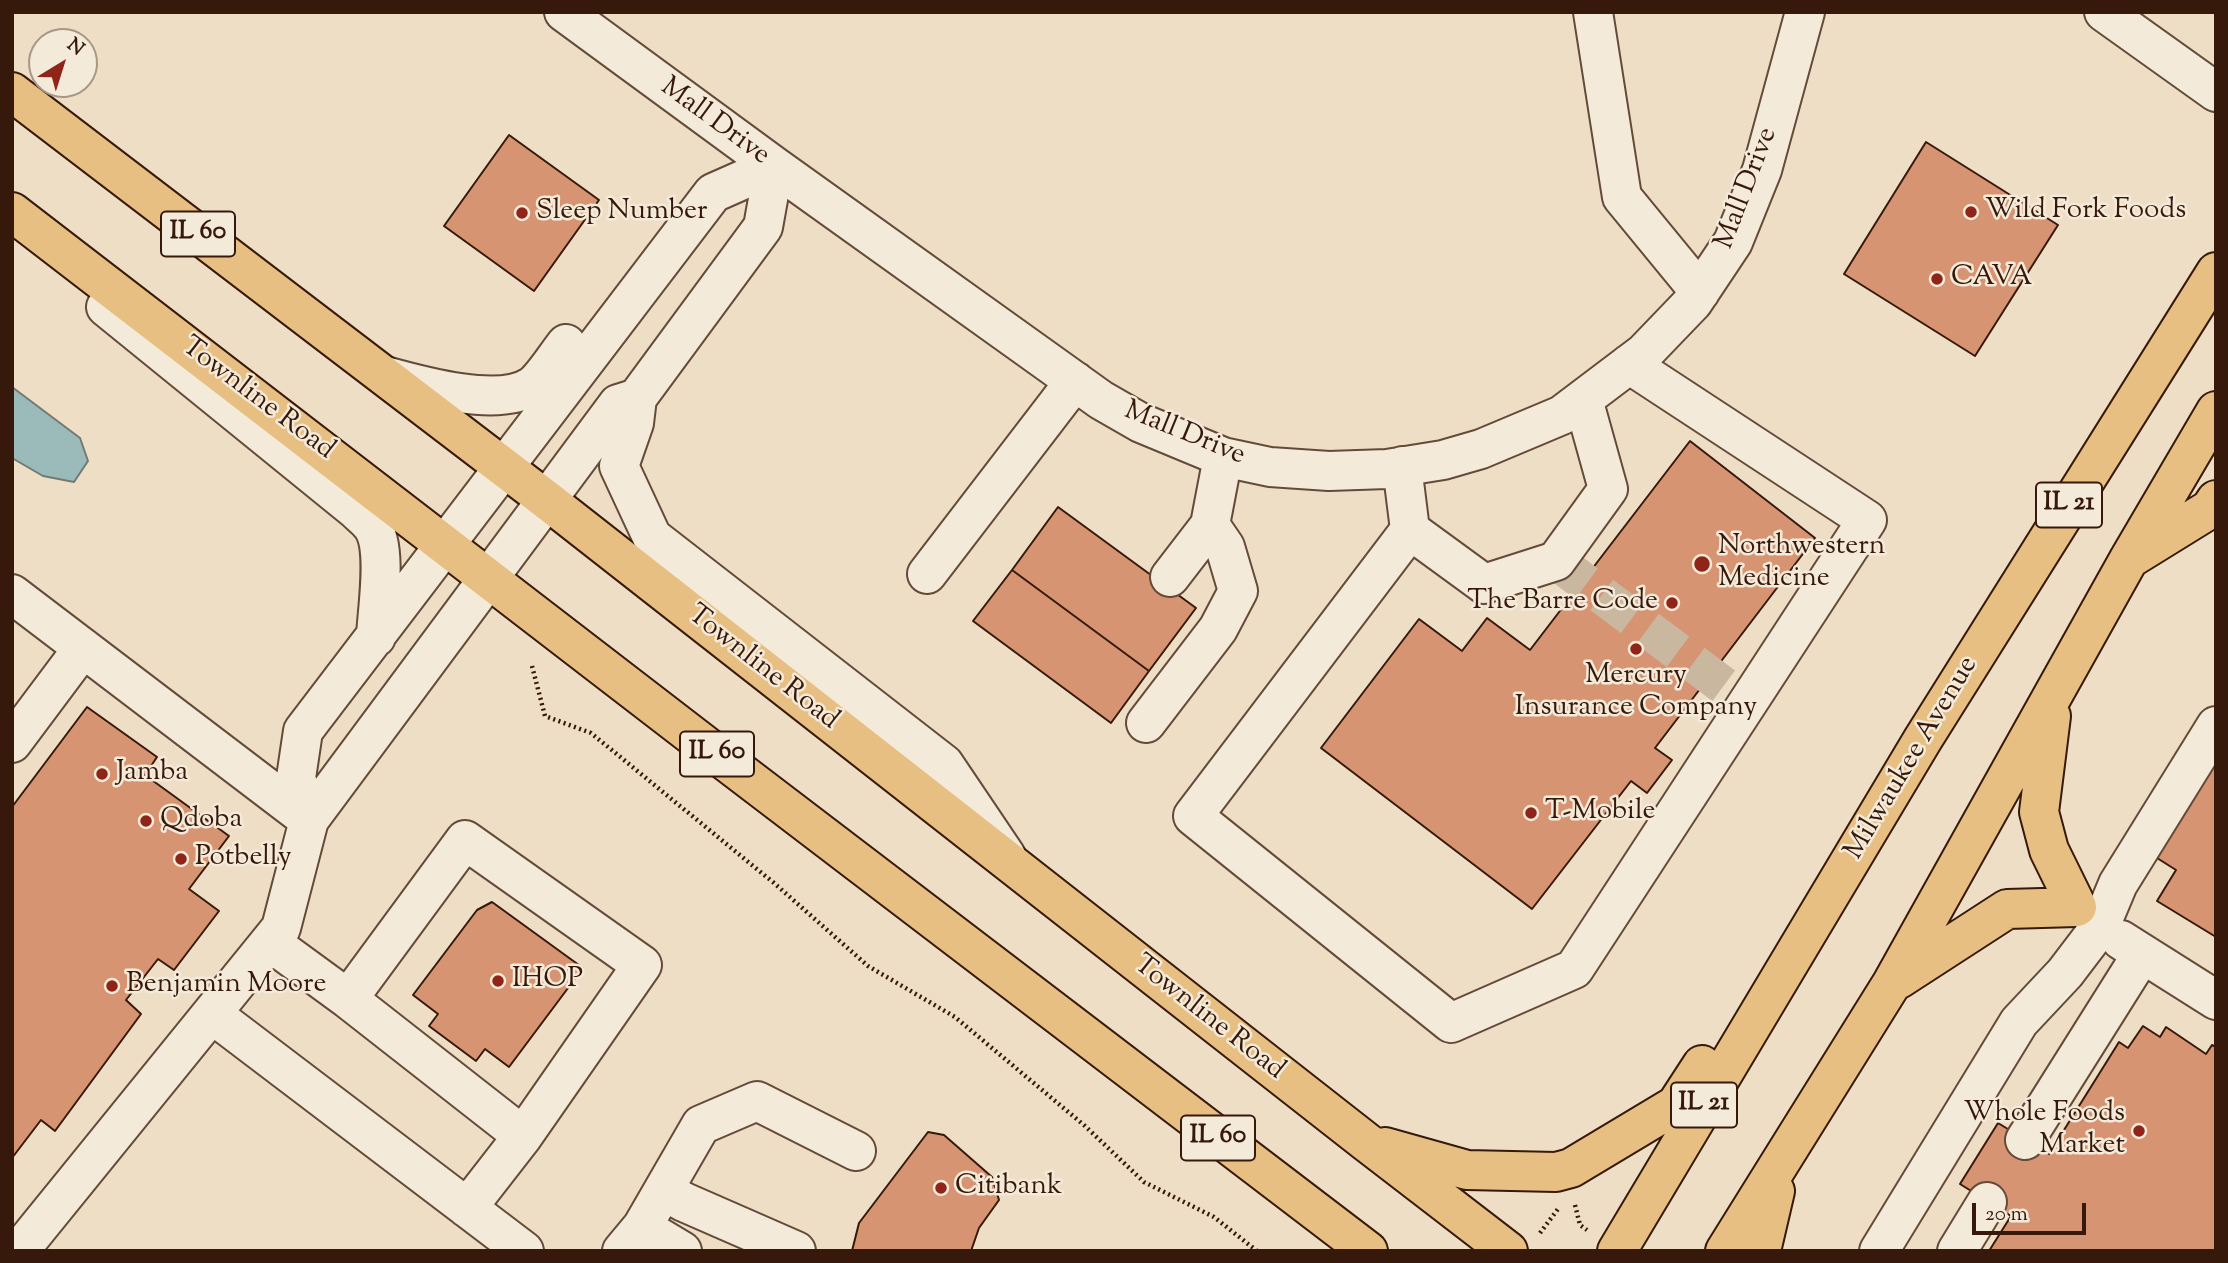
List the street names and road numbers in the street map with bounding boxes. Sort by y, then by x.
street label: Mall Drive [653,72,775,174]
street label: Mall Drive [1709,123,1787,255]
road number: IL 60 [161,212,235,256]
street label: Townline Road [174,331,340,469]
street label: Mall Drive [1119,396,1249,474]
road number: IL 21 [2036,482,2102,527]
street label: Townline Road [679,599,845,739]
street label: Milwaukee Avenue [1839,651,1987,867]
road number: IL 60 [680,732,754,776]
street label: Townline Road [1125,949,1291,1089]
road number: IL 21 [1671,1082,1737,1128]
road number: IL 60 [1181,1116,1255,1161]

